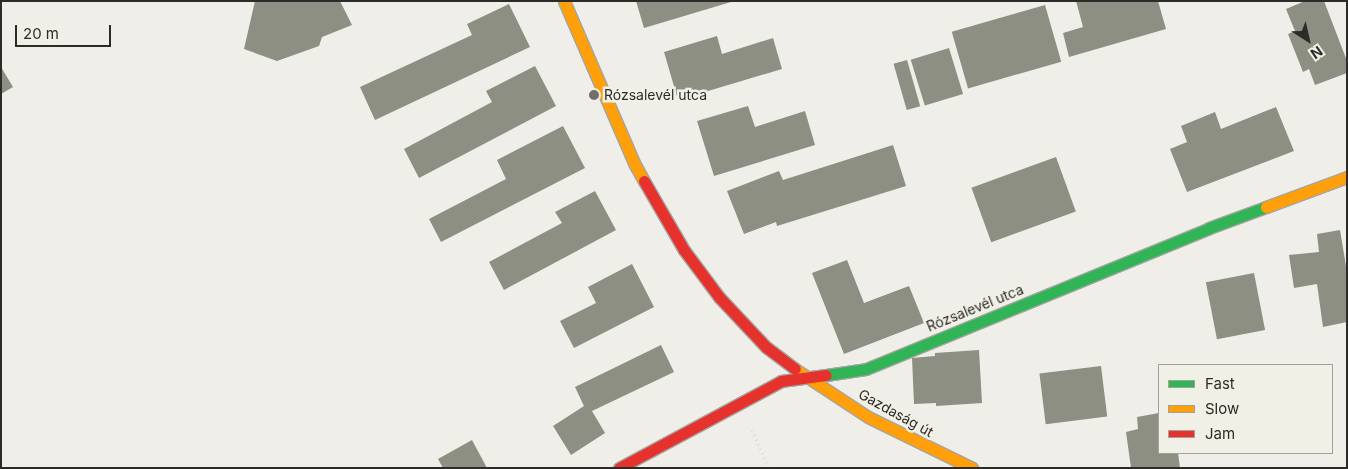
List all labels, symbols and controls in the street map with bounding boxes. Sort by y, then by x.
scale bar [18,15,114,47]
north arrow [1283,15,1333,65]
text: 20 m [23,24,59,43]
text: N [1308,43,1326,63]
place label: Rózsalevél utca [604,87,707,103]
marker: Rózsalevél utca [588,89,600,101]
street label: Rózsalevél utca [924,281,1026,335]
legend [1158,364,1333,454]
text: Fast [1205,374,1235,393]
street label: Gazdaság út [856,386,936,440]
text: Slow [1205,399,1239,418]
text: Jam [1205,424,1235,443]

